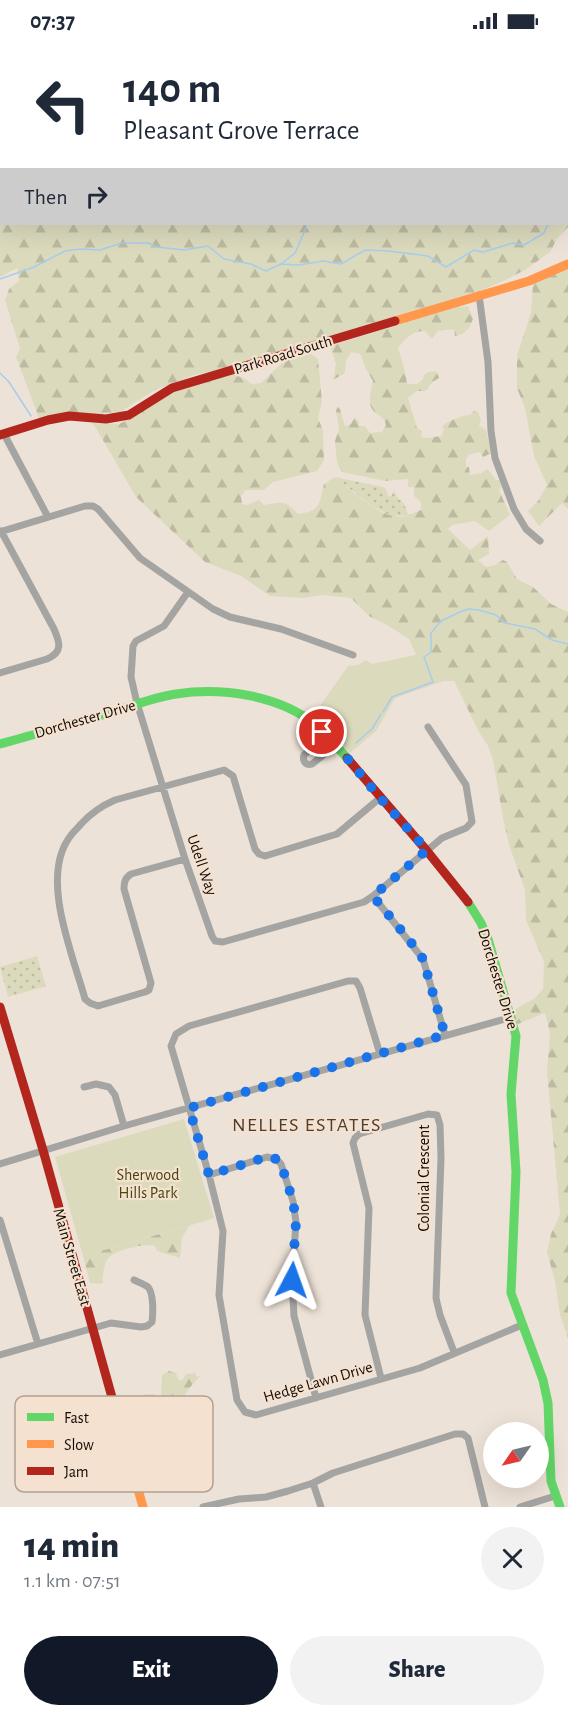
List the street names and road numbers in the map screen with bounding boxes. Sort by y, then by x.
street label: Park Road South [232,333,334,377]
street label: Dorchester Drive [33,697,137,741]
street label: Udell Way [183,833,220,898]
street label: Dorchester Drive [475,927,521,1031]
street label: Colonial Crescent [416,1125,432,1231]
street label: Main Street East [50,1206,94,1308]
street label: Hedge Lawn Drive [262,1359,374,1405]

